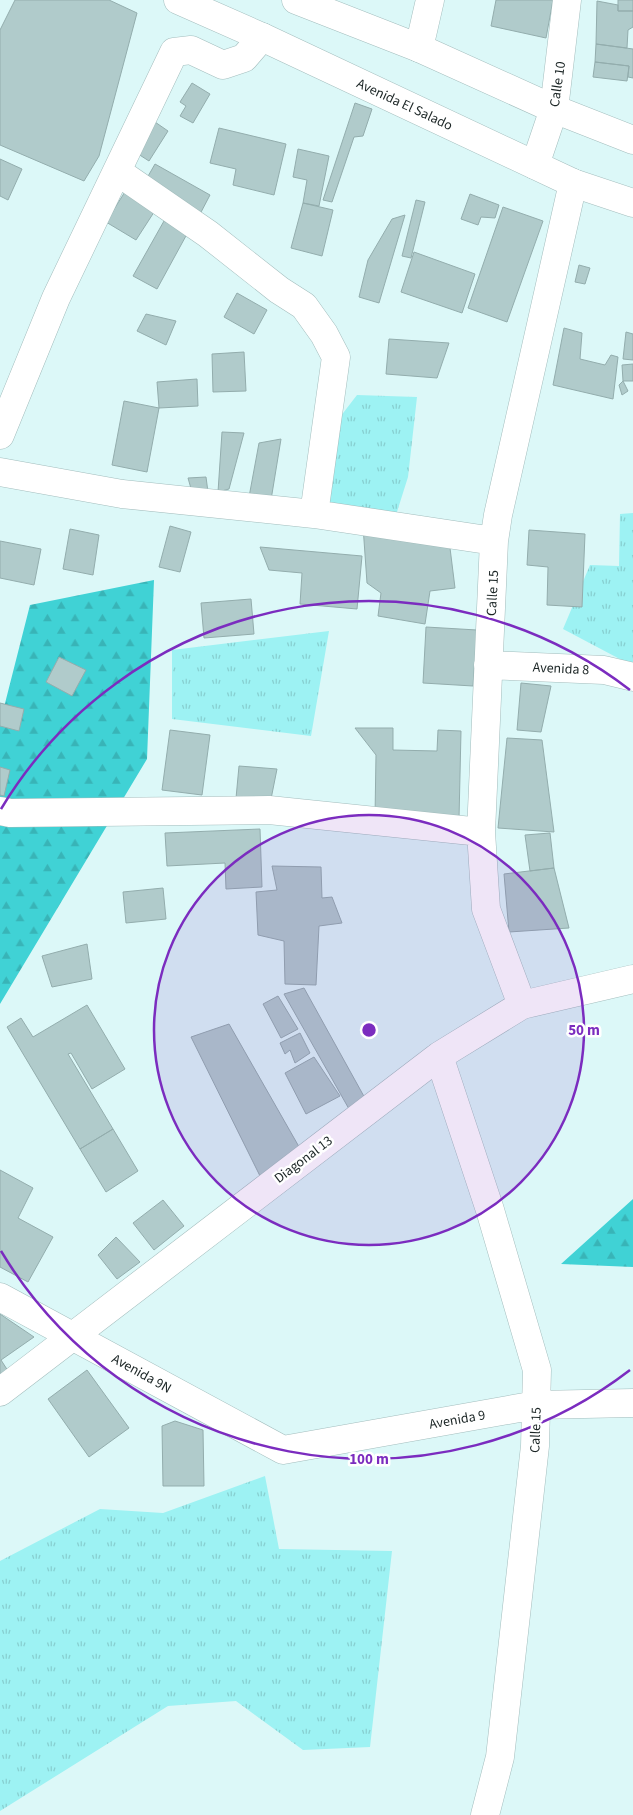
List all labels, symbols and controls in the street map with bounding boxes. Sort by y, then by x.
street label: Calle 10 [545,60,571,108]
street label: Avenida El Salado [353,74,456,136]
street label: Calle 15 [482,570,504,616]
street label: Avenida 8 [532,658,590,680]
text: 50 m [568,1020,600,1041]
centre of rings [360,1021,378,1039]
street label: Diagonal 13 [270,1131,337,1188]
street label: Avenida 9N [108,1349,175,1399]
street label: Avenida 9 [428,1405,487,1435]
street label: Calle 15 [525,1407,547,1453]
text: 100 m [349,1449,389,1470]

